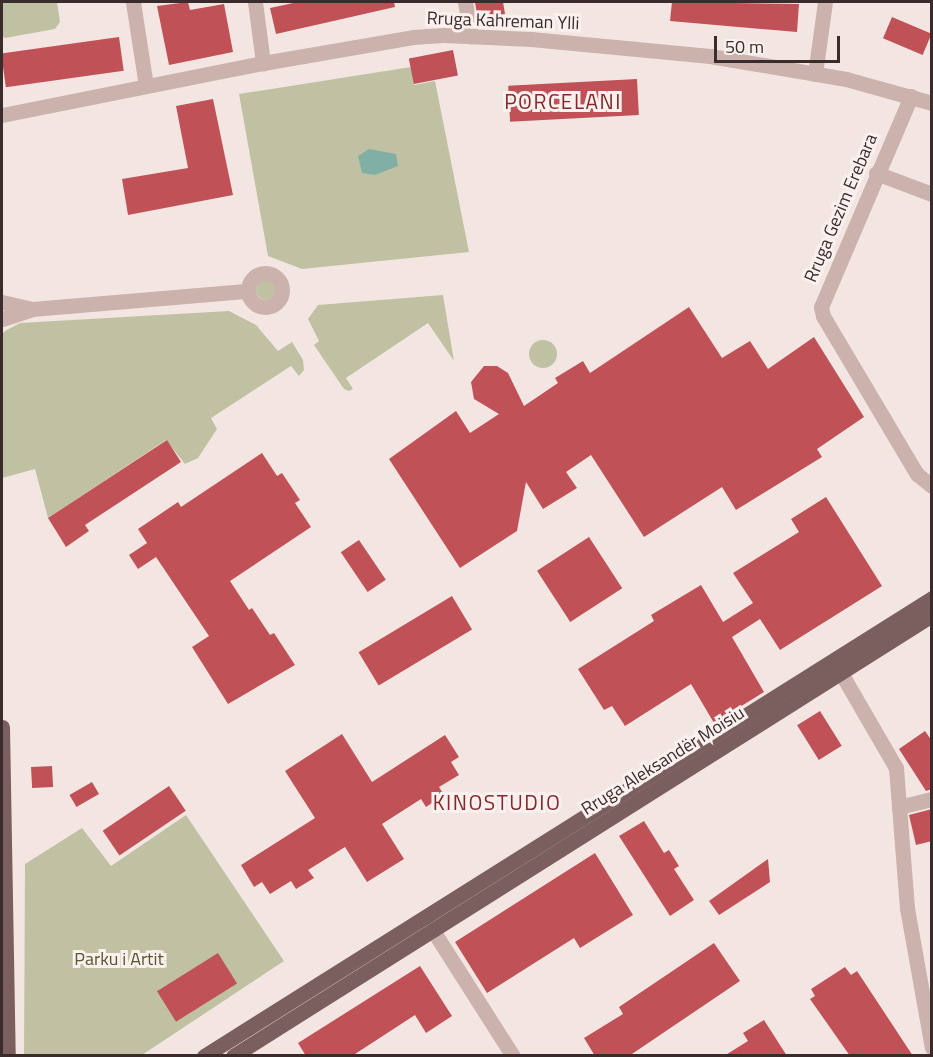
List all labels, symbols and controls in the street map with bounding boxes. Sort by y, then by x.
street label: Rruga Kahreman Ylli [426,8,580,34]
scale bar [717,24,843,62]
text: 50 m [725,33,764,60]
district label: PORCELANI [504,88,622,114]
street label: Rruga Gezim Erebara [800,130,882,286]
street label: Rruga Aleksandër Moisiu [578,702,748,820]
district label: KINOSTUDIO [433,789,561,815]
park label: Parku i Artit [74,948,164,970]

